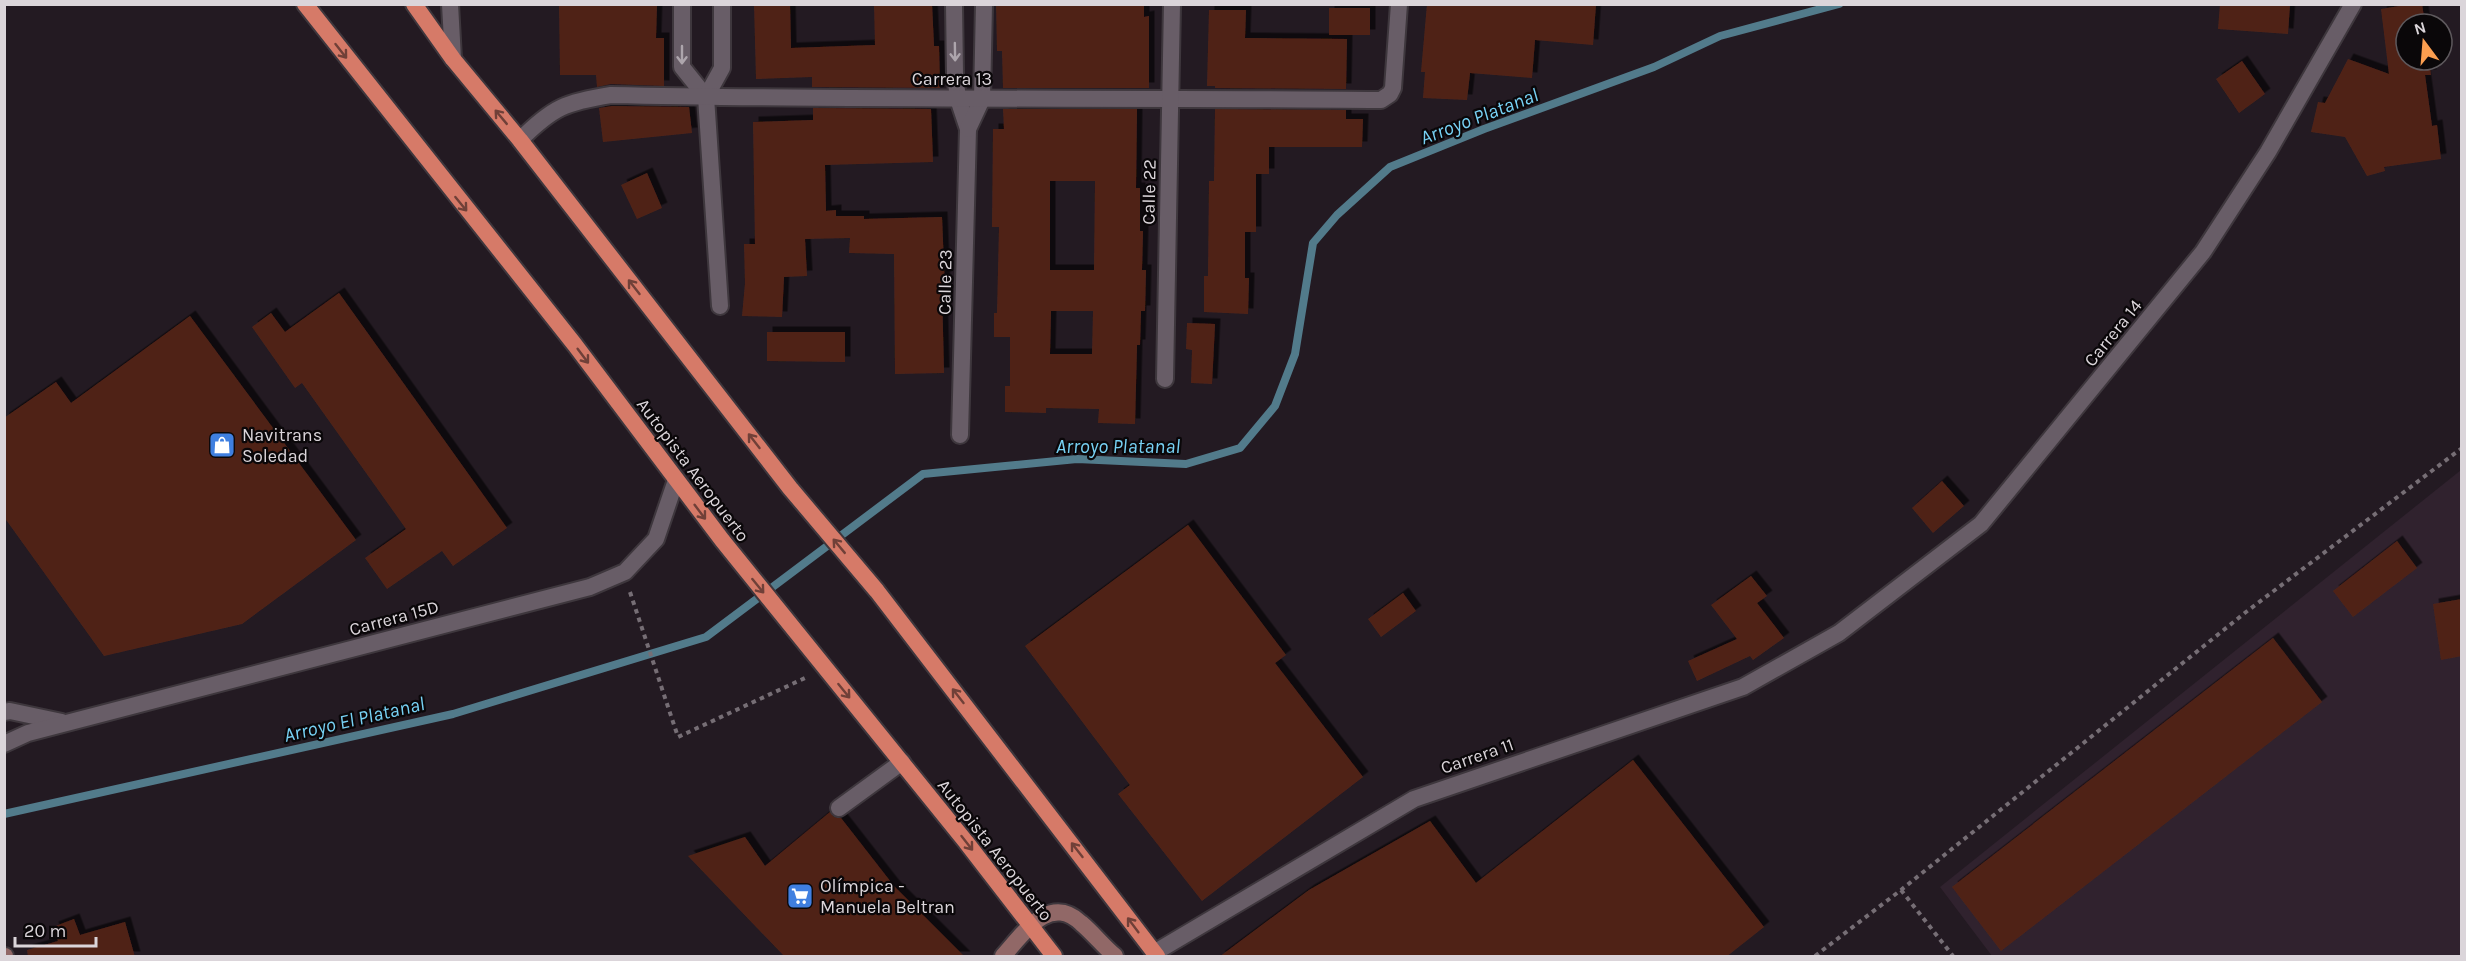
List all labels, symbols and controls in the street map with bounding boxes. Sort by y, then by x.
north arrow [2394,12,2454,72]
text: N [2412,17,2428,39]
one-way arrow [949,41,961,61]
one-way arrow [334,42,347,58]
one-way arrow [676,44,688,64]
street label: Carrera 13 [912,68,992,90]
water label: Arroyo Platanal [1417,83,1541,150]
one-way arrow [495,109,508,125]
street label: Calle 22 [1137,159,1161,225]
one-way arrow [454,196,468,211]
street label: Calle 23 [933,249,957,315]
one-way arrow [628,280,641,296]
street label: Carrera 14 [2079,295,2147,371]
one-way arrow [576,348,589,364]
street label: Autopista Aeropuerto [632,394,754,546]
place label: Navitrans Soledad [242,424,322,467]
shop icon: Navitrans Soledad [207,430,237,460]
one-way arrow [747,434,760,450]
water label: Arroyo Platanal [1056,435,1180,458]
one-way arrow [694,504,707,520]
one-way arrow [833,538,846,554]
one-way arrow [752,578,765,594]
street label: Carrera 15D [347,595,441,641]
one-way arrow [837,683,850,699]
one-way arrow [951,688,964,704]
water label: Arroyo El Platanal [281,692,427,747]
street label: Carrera 11 [1438,733,1516,779]
street label: Autopista Aeropuerto [933,775,1057,925]
one-way arrow [960,834,973,850]
one-way arrow [1070,843,1083,859]
place label: Olímpica - Manuela Beltran [820,875,955,918]
supermarket icon: Olímpica - Manuela Beltran [785,881,815,911]
scale bar [15,910,96,948]
one-way arrow [1127,917,1140,933]
text: 20 m [24,920,66,942]

